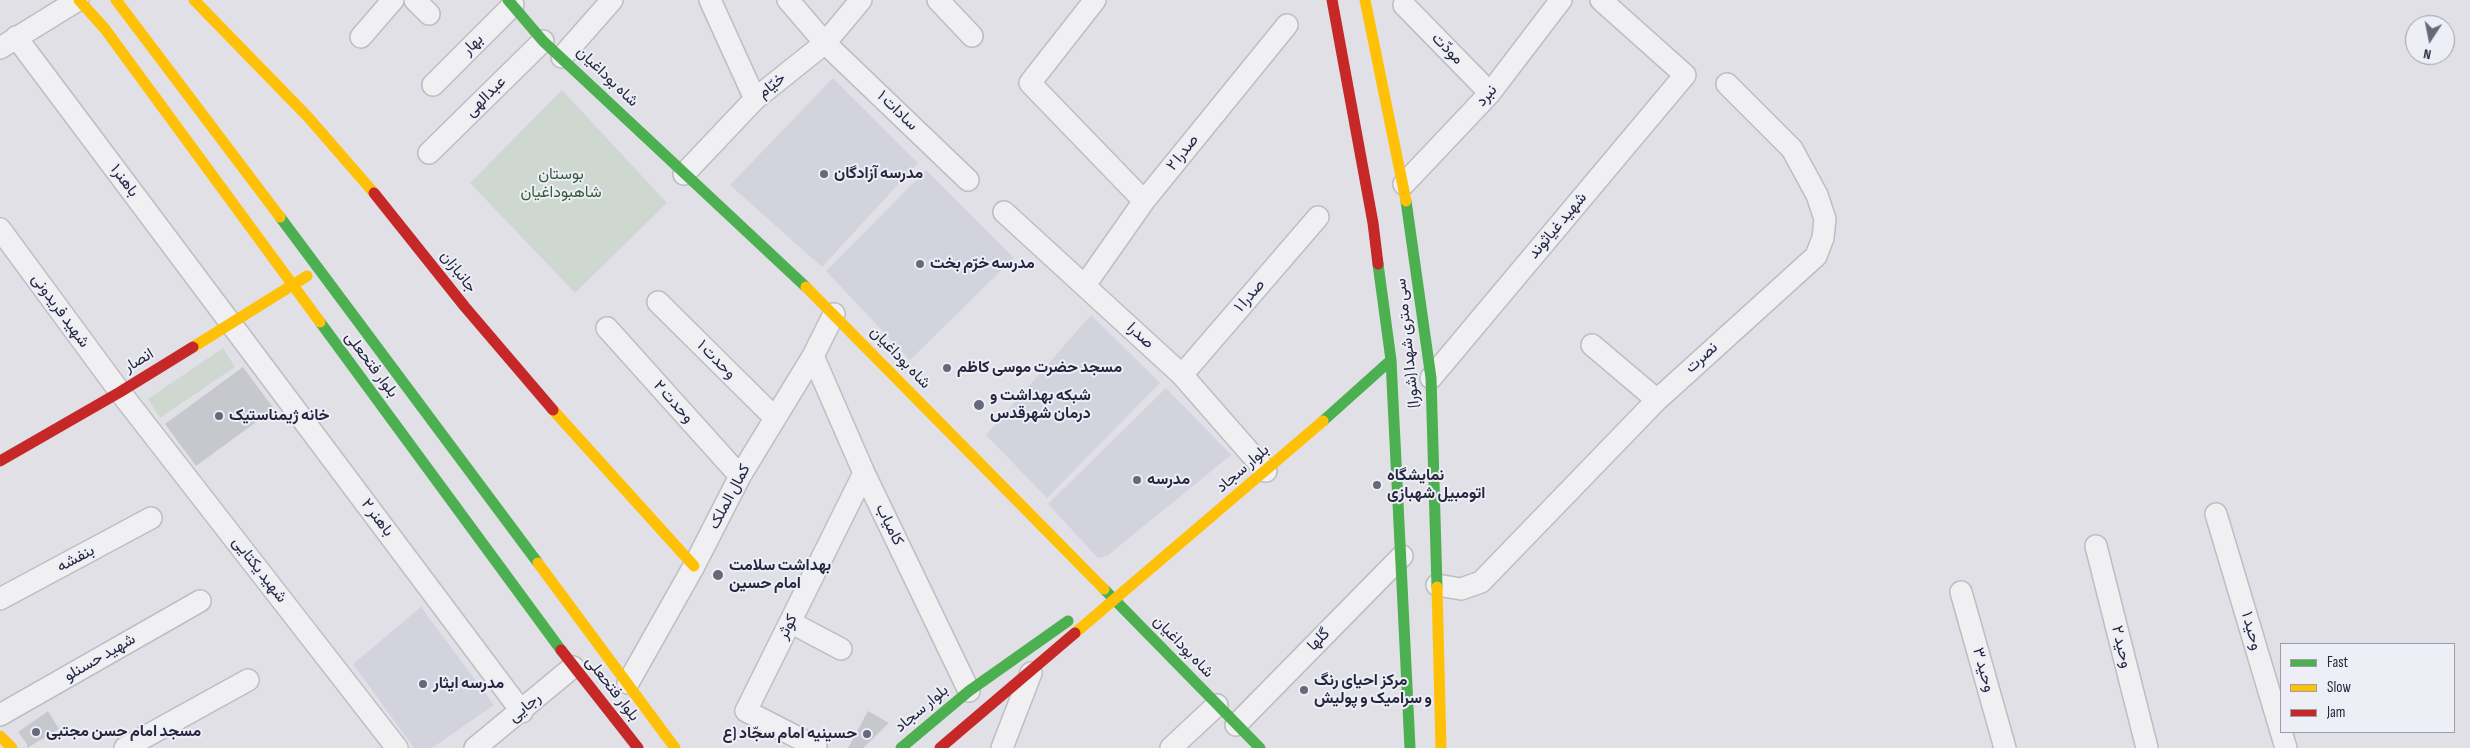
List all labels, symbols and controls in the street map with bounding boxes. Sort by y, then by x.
north arrow [2405,15,2455,65]
street label: مودّت [1427,29,1467,69]
street label: بهار [458,30,488,60]
street label: شاه بوداغیان [572,43,642,111]
text: N [2422,45,2433,63]
street label: خیّام [754,69,790,103]
street label: عبدالهی [462,73,510,121]
street label: نبرد [1472,81,1502,111]
street label: سادات ۱ [873,87,921,135]
street label: صدرا ۲ [1163,131,1203,175]
street label: باهنر۱ [105,161,143,201]
place label: مدرسه آزادگان [834,164,923,184]
park label: بوستان شاهبوداغیان [520,165,602,203]
marker: مدرسه آزادگان [818,168,830,180]
street label: شهید غیاثوند [1525,189,1591,263]
street label: جانبازان [436,247,480,297]
place label: مدرسه خرّم بخت [930,254,1035,274]
marker: مدرسه خرّم بخت [914,258,926,270]
street label: شهید فریدونی [27,270,93,352]
street label: صدرا ۱ [1231,276,1269,316]
street label: سی متری شهدا (شورا) [1392,277,1424,409]
street label: صدرا [1122,319,1158,353]
street label: شاه بوداغیان [866,323,934,393]
street label: بلوار فتحعلی [340,328,402,402]
street label: وحدت ۱ [692,336,740,384]
street label: نصرت [1682,338,1722,378]
street label: انصار [120,345,158,377]
place label: مسجد حضرت موسی کاظم [957,358,1122,378]
marker: مسجد حضرت موسی کاظم [941,362,953,374]
street label: وحدت ۲ [649,377,697,427]
place label: شبکه بهداشت و درمان شهرقدس [990,386,1091,424]
marker: شبکه بهداشت و درمان شهرقدس [972,398,986,412]
place label: خانه ژیمناستیک [229,406,329,426]
marker: خانه ژیمناستیک [213,410,225,422]
street label: بلوار سجاد [1213,441,1273,497]
street label: کمال الملک [705,461,755,533]
place label: نمایشگاه اتومبیل شهبازی [1387,466,1485,504]
place label: مدرسه [1147,470,1190,490]
marker: مدرسه [1131,474,1143,486]
marker: نمایشگاه اتومبیل شهبازی [1371,479,1383,491]
street label: باهنر ۲ [357,495,397,541]
street label: کامیاب [871,501,907,549]
street label: شهید یکتایی [227,533,291,607]
street label: بنفشه [54,541,98,577]
place label: بهداشت سلامت امام حسین [729,556,831,594]
marker: بهداشت سلامت امام حسین [711,568,725,582]
street label: وحید ۱ [2236,609,2266,653]
street label: کوثر [774,611,802,643]
street label: شاه بوداغیان [1149,612,1217,682]
street label: وحید ۲ [2106,624,2136,670]
street label: گلها [1304,625,1334,655]
street label: شهید حسنلو [61,630,139,686]
legend [2280,643,2455,733]
street label: وحید ۳ [1968,646,1998,694]
street label: بلوار فتحعلی [581,653,643,725]
text: Fast [2327,653,2348,672]
place label: مرکز احیای رنگ و سرامیک و پولیش [1314,671,1432,709]
place label: مدرسه ایثار [433,674,504,694]
marker: مدرسه ایثار [417,678,429,690]
text: Slow [2327,678,2351,697]
street label: بلوار سجاد [891,681,953,737]
marker: مرکز احیای رنگ و سرامیک و پولیش [1298,684,1310,696]
street label: رجایی [505,689,545,727]
text: Jam [2327,703,2345,722]
place label: مسجد امام حسن مجتبی [46,722,201,742]
place label: حسینیه امام سجّاد (ع [723,724,857,744]
marker: مسجد امام حسن مجتبی [30,726,42,738]
marker: حسینیه امام سجّاد (ع [861,728,873,740]

